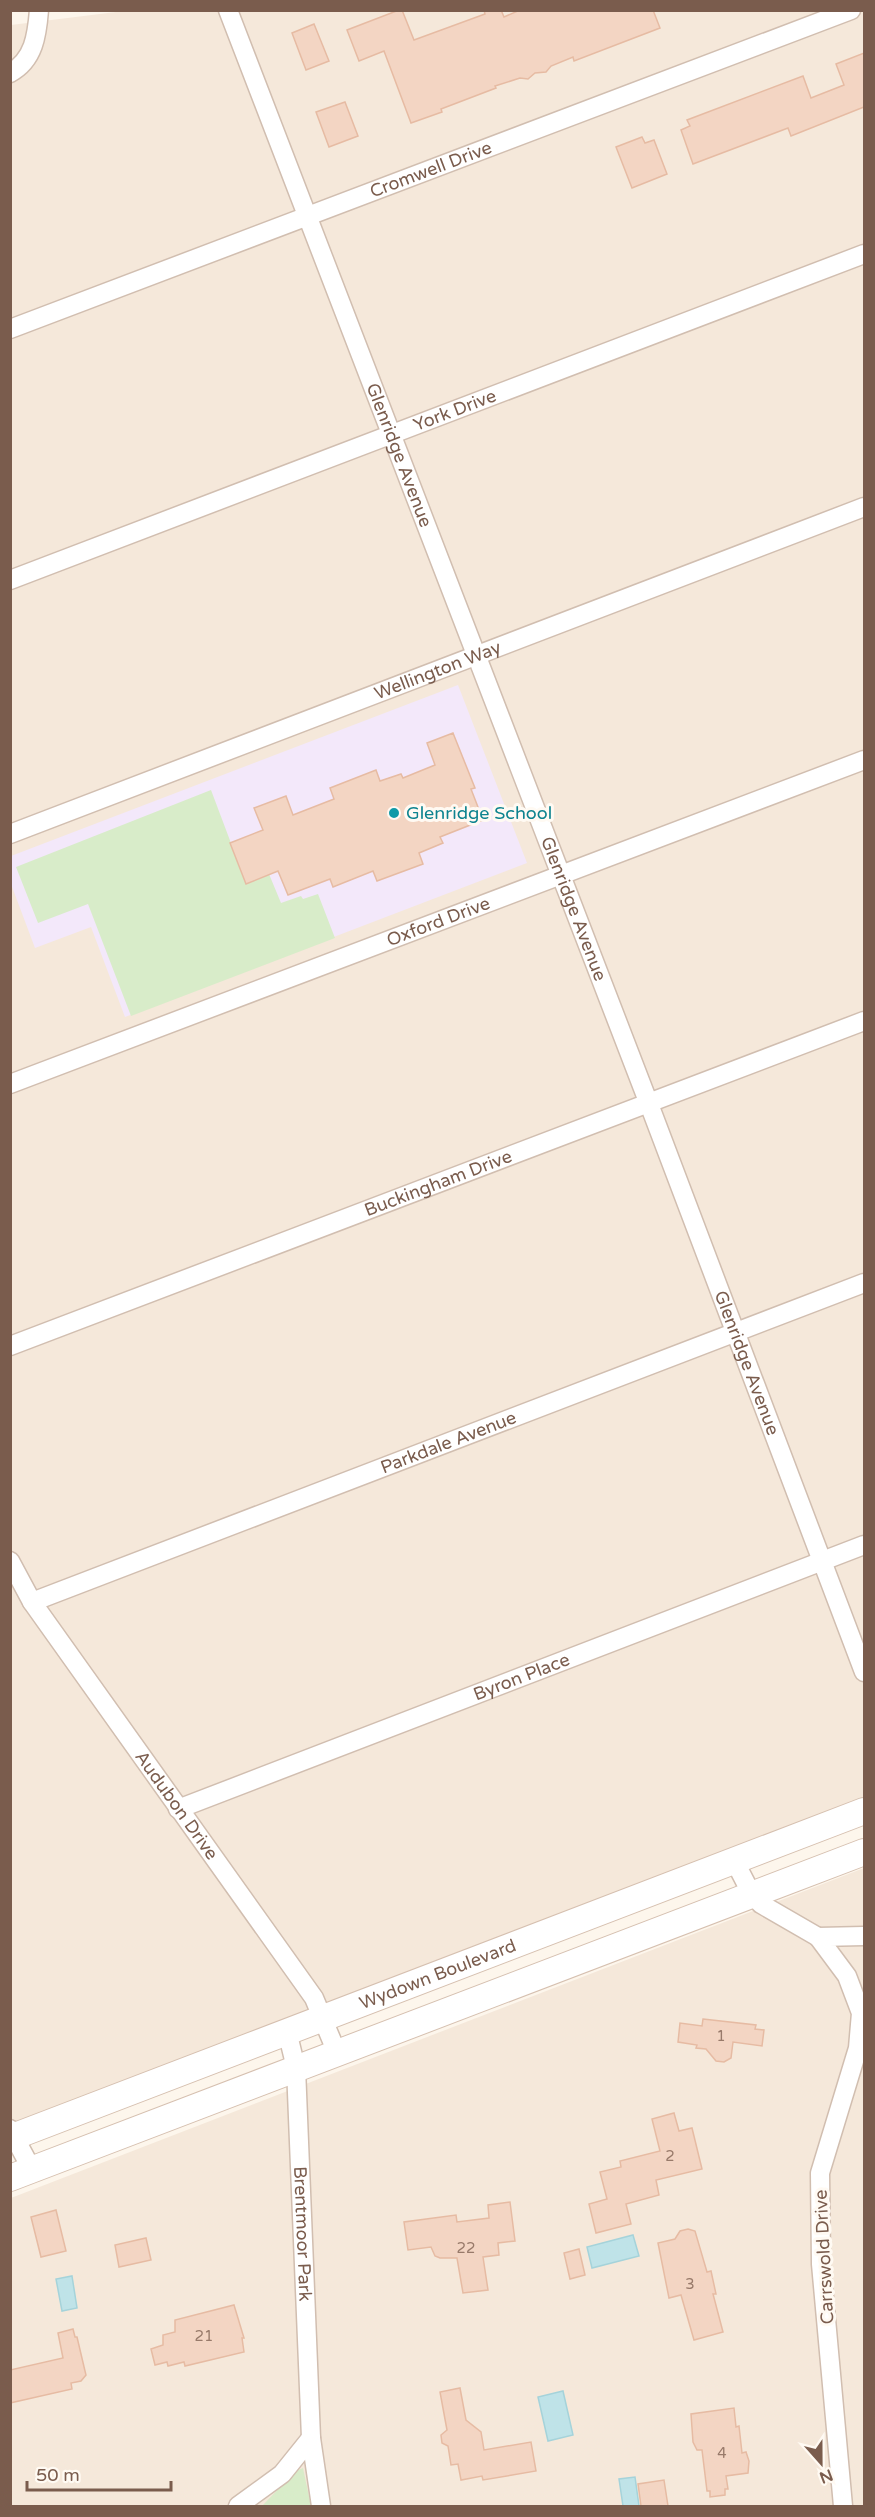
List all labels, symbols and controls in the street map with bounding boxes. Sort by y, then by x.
street label: Cromwell Drive [367,136,495,203]
street label: Glenridge Avenue [362,380,437,530]
street label: York Drive [410,384,499,436]
street label: Wellington Way [371,636,504,704]
place label: Glenridge School [406,802,552,824]
marker: Glenridge School [387,806,401,820]
street label: Glenridge Avenue [536,834,612,984]
street label: Oxford Drive [383,892,493,951]
street label: Buckingham Drive [361,1145,515,1221]
street label: Glenridge Avenue [710,1288,784,1438]
street label: Parkdale Avenue [377,1406,519,1478]
street label: Byron Place [470,1648,573,1705]
street label: Audubon Drive [130,1746,223,1864]
street label: Wydown Boulevard [356,1934,519,2014]
house number: 1 [716,2027,726,2045]
house number: 2 [665,2147,675,2165]
street label: Brentmoor Park [289,2166,316,2302]
street label: Carrswold Drive [809,2189,839,2325]
house number: 22 [457,2239,475,2257]
house number: 3 [685,2275,695,2293]
house number: 21 [195,2327,213,2345]
north arrow [791,2433,851,2493]
house number: 4 [717,2444,727,2462]
scale bar [27,2454,171,2492]
text: 50 m [36,2464,80,2486]
text: N [816,2464,836,2488]

